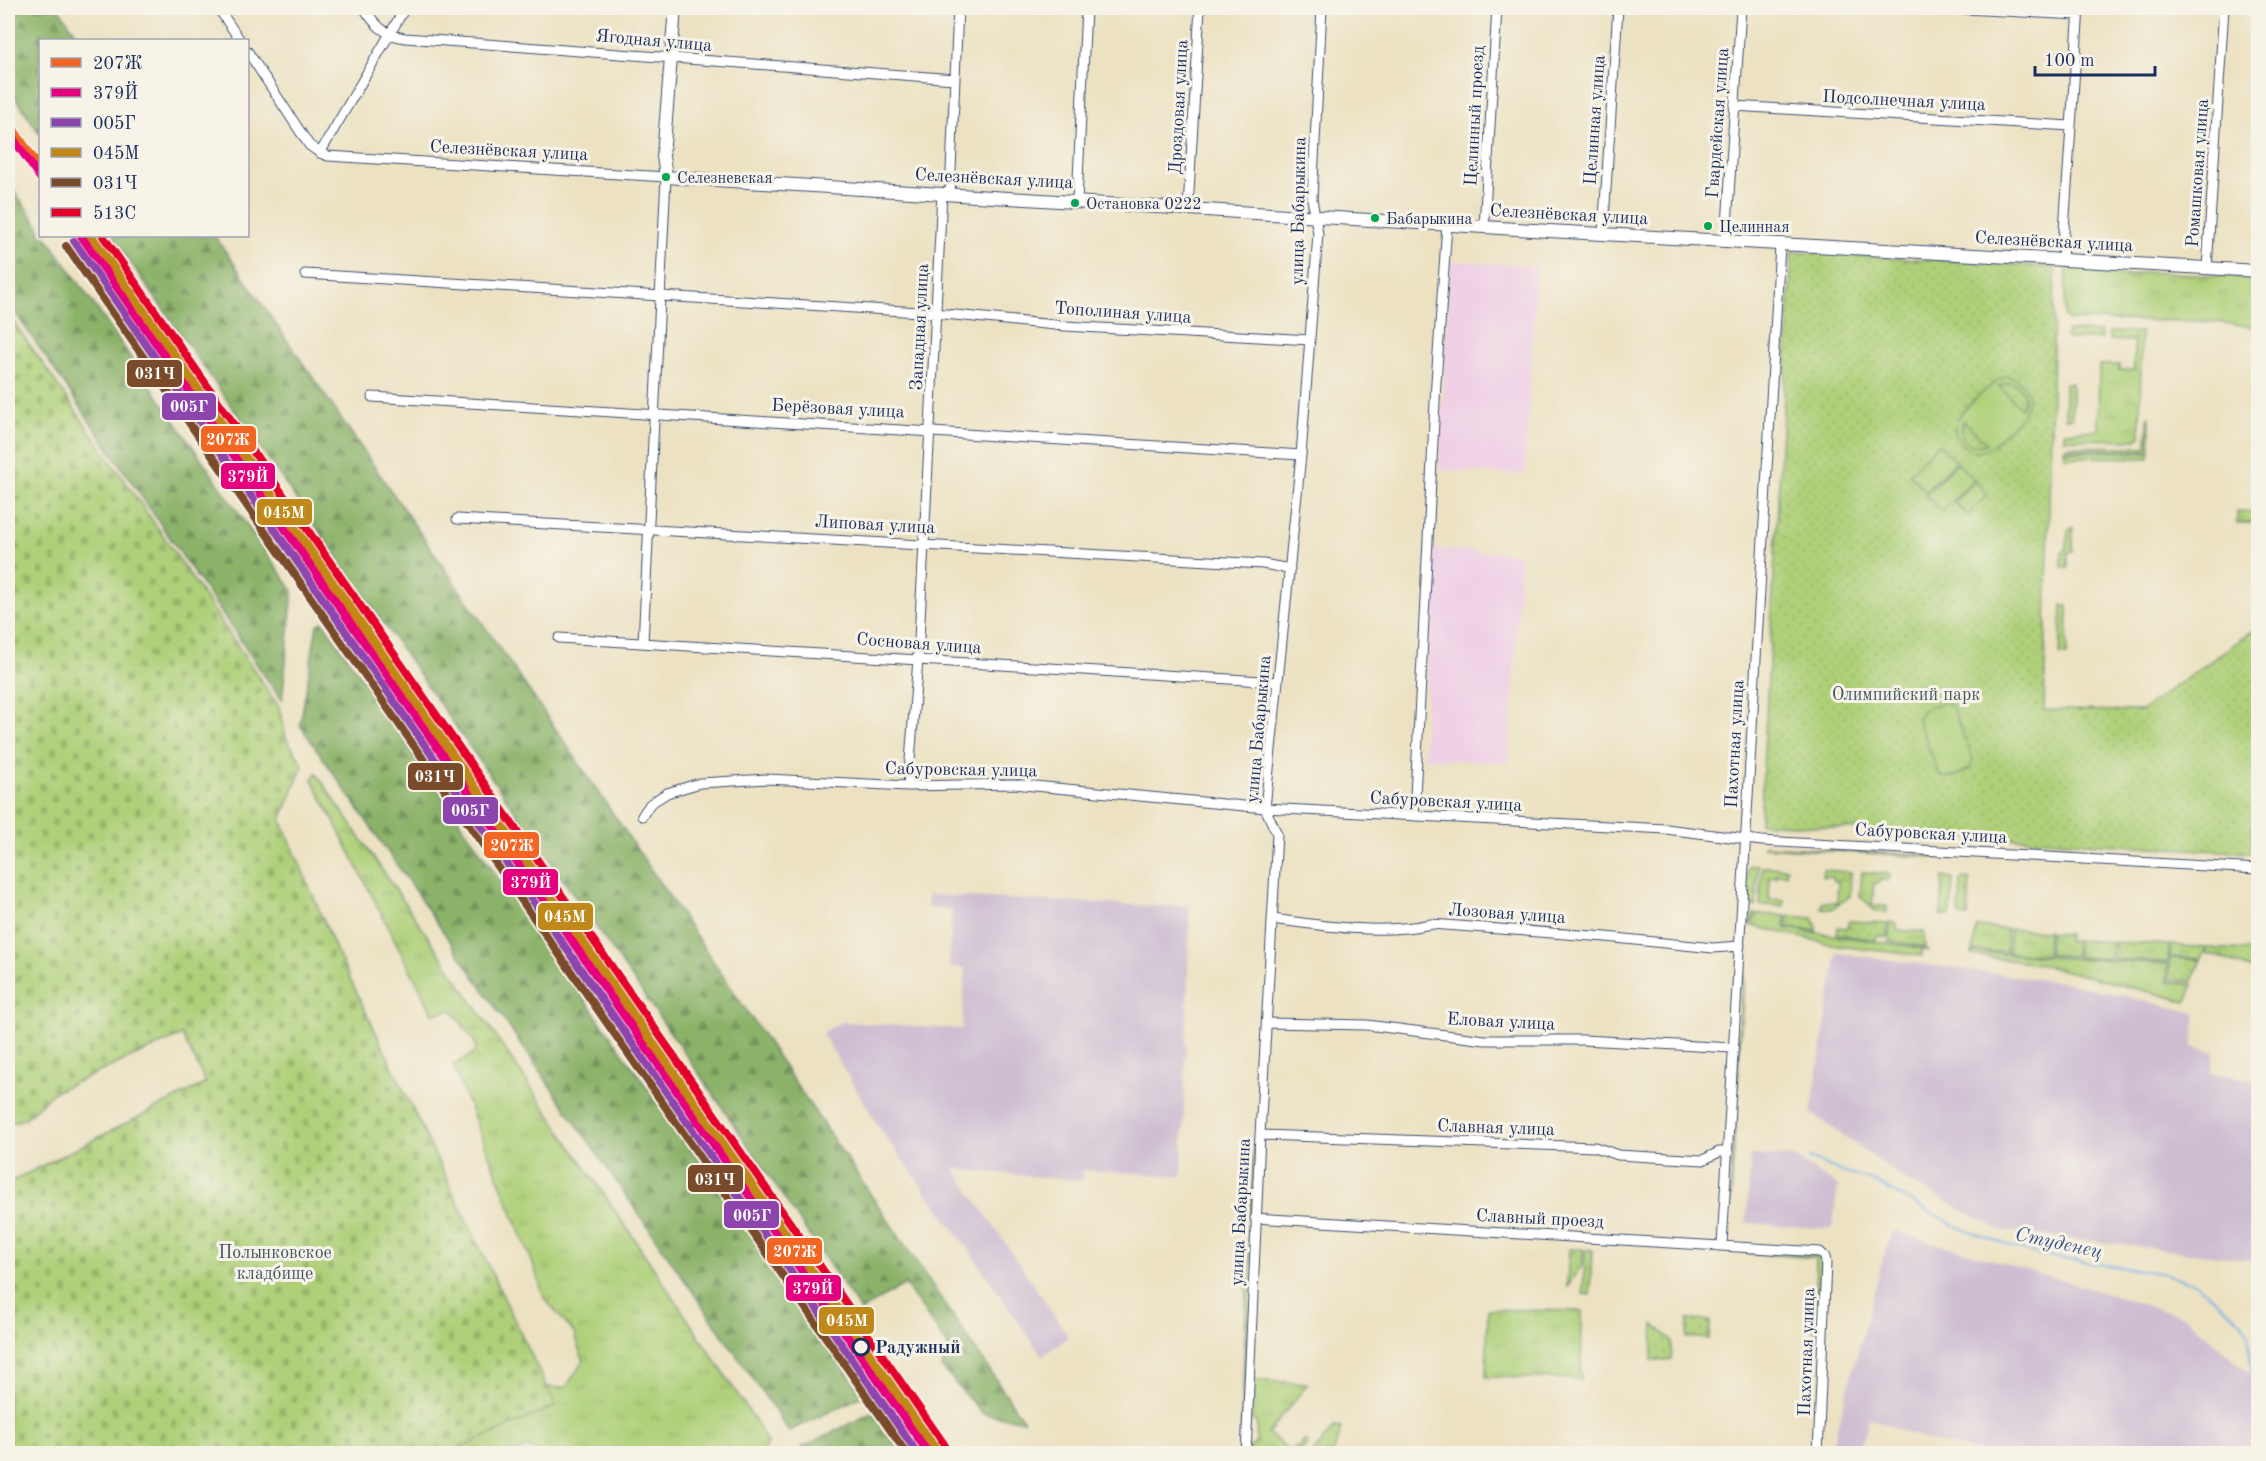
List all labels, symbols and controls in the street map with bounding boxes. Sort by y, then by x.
street label: Ягодная улица [595,27,713,55]
legend [39,39,249,237]
street label: Дроздовая улица [1166,39,1192,175]
scale bar [2035,39,2155,77]
street label: Целинный проезд [1462,45,1488,187]
street label: Гвардейская улица [1704,47,1732,199]
text: 100 m [2044,52,2095,70]
street label: Целинная улица [1581,54,1609,186]
text: 207Ж [93,55,142,73]
text: 379Й [93,81,138,103]
street label: Подсолнечная улица [1822,88,1986,114]
street label: Ромашковая улица [2184,98,2212,248]
text: 005Г [93,115,136,133]
street label: улица Бабарыкина [1289,137,1309,285]
street label: Селезнёвская улица [429,138,589,164]
text: 045М [93,145,139,163]
street label: Селезнёвская улица [914,166,1074,192]
marker: Селезневская [660,171,672,183]
place label: Селезневская [677,171,773,187]
text: 031Ч [93,175,138,193]
marker: Остановка 0222 [1069,197,1081,209]
place label: Остановка 0222 [1086,197,1202,213]
street label: Селезнёвская улица [1489,202,1649,228]
text: 513С [93,205,136,223]
marker: Бабарыкина [1369,212,1381,224]
place label: Бабарыкина [1386,212,1472,228]
marker: Целинная [1702,220,1714,232]
place label: Целинная [1719,220,1790,236]
street label: Селезнёвская улица [1974,229,2134,255]
street label: Западная улица [908,263,932,391]
street label: Тополиная улица [1054,299,1192,327]
line badge: 031Ч [126,359,183,388]
text: 031Ч [135,367,175,383]
line badge: 005Г [161,392,217,421]
street label: Берёзовая улица [771,397,905,421]
text: 005Г [170,400,208,416]
line badge: 207Ж [200,425,257,453]
text: 207Ж [206,433,250,449]
line badge: 379Й [220,462,276,490]
text: 379Й [227,466,269,486]
line badge: 045М [256,498,313,526]
text: 045М [263,506,305,522]
street label: Липовая улица [814,513,936,537]
street label: Сосновая улица [856,631,982,657]
street label: улица Бабарыкина [1244,654,1274,804]
street label: Пахотная улица [1723,679,1747,809]
park label: Олимпийский парк [1832,686,1980,704]
street label: Сабуровская улица [885,760,1038,780]
line badge: 031Ч [407,762,464,791]
text: 031Ч [415,770,455,786]
street label: Сабуровская улица [1369,789,1523,815]
line badge: 005Г [442,796,499,825]
text: 005Г [451,804,489,820]
street label: Сабуровская улица [1854,821,2008,847]
line badge: 207Ж [483,831,540,859]
text: 207Ж [490,839,534,855]
line badge: 379Й [502,868,559,896]
text: 379Й [510,872,552,892]
street label: Лозовая улица [1448,901,1566,927]
line badge: 045М [537,902,594,931]
text: 045М [544,910,586,926]
street label: Еловая улица [1446,1010,1556,1034]
street label: Славная улица [1437,1117,1555,1139]
street label: улица Бабарыкина [1228,1137,1254,1287]
line badge: 031Ч [687,1164,744,1193]
text: 031Ч [695,1173,735,1189]
line badge: 005Г [723,1200,780,1229]
street label: Славный проезд [1475,1207,1605,1231]
text: 005Г [733,1209,771,1225]
water label: Студенец [2013,1225,2104,1263]
line badge: 207Ж [766,1237,823,1265]
park label: Полынковское кладбище [218,1244,332,1283]
text: 207Ж [773,1245,817,1261]
line badge: 379Й [785,1274,842,1302]
text: 379Й [792,1278,834,1298]
street label: Пахотная улица [1796,1287,1818,1417]
line badge: 045М [818,1306,875,1335]
text: 045М [826,1314,868,1330]
marker: Радужный [852,1338,870,1356]
place label: Радужный [875,1339,961,1357]

